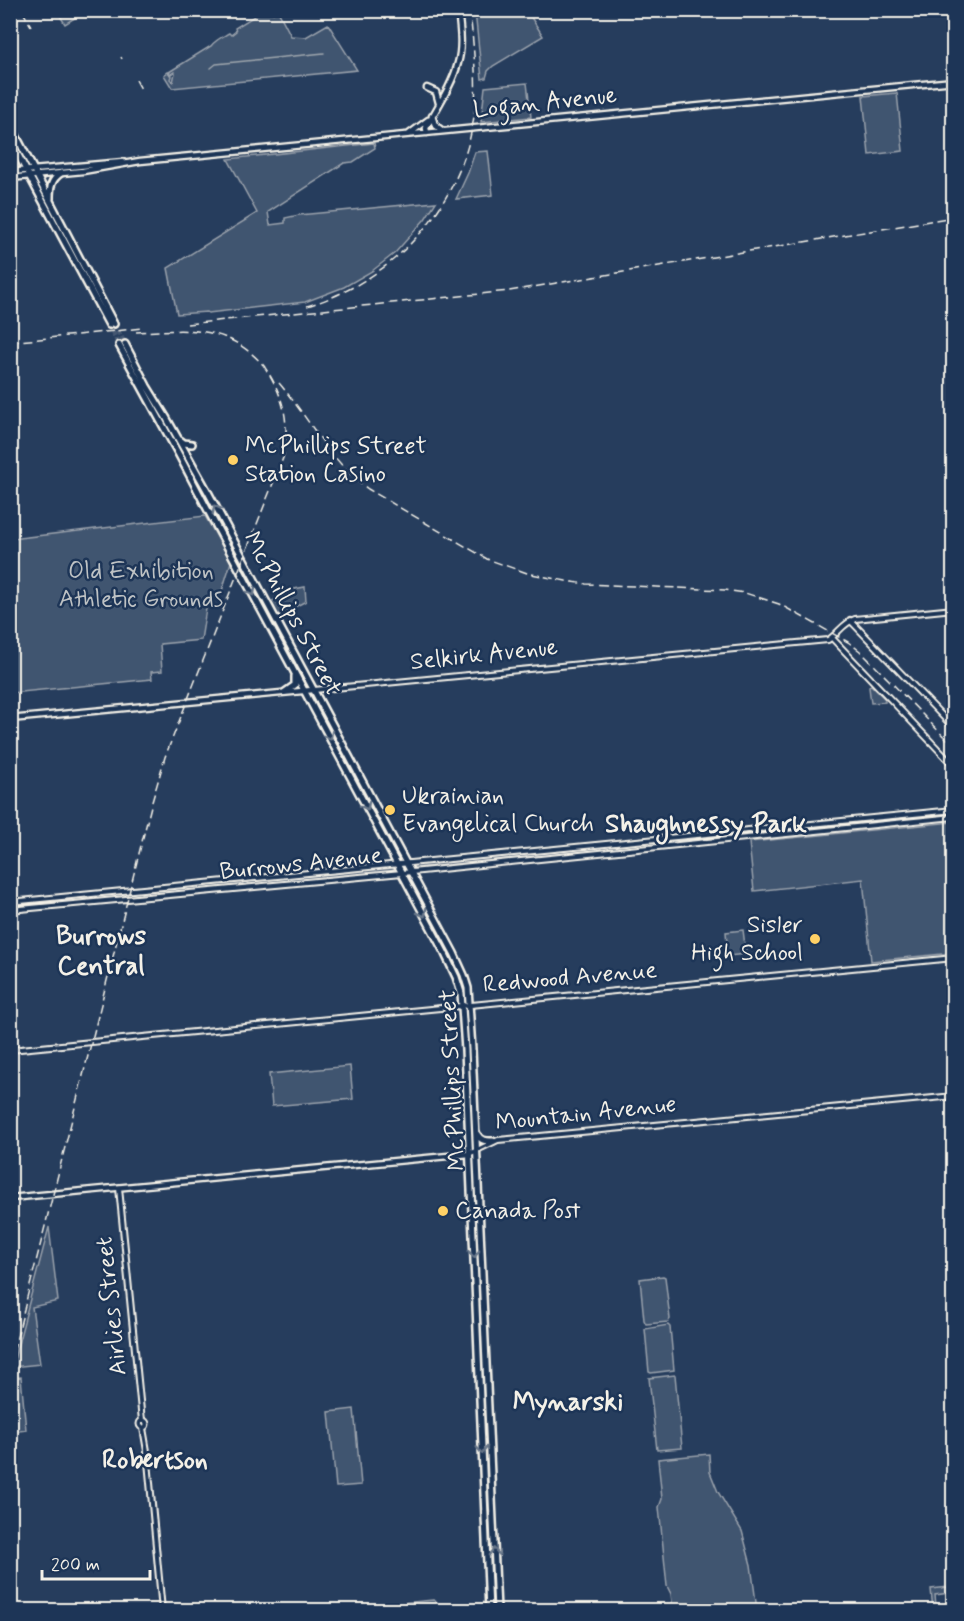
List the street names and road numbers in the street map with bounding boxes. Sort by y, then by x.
street label: Logan Avenue [472,80,619,129]
street label: McPhillips Street [236,526,348,702]
street label: Selkirk Avenue [409,632,559,678]
street label: Burrows Avenue [218,840,384,888]
street label: Redwood Avenue [482,955,659,1001]
street label: McPhillips Street [433,988,473,1172]
street label: Mountain Avenue [494,1089,678,1139]
street label: Airlies Street [89,1235,135,1377]

